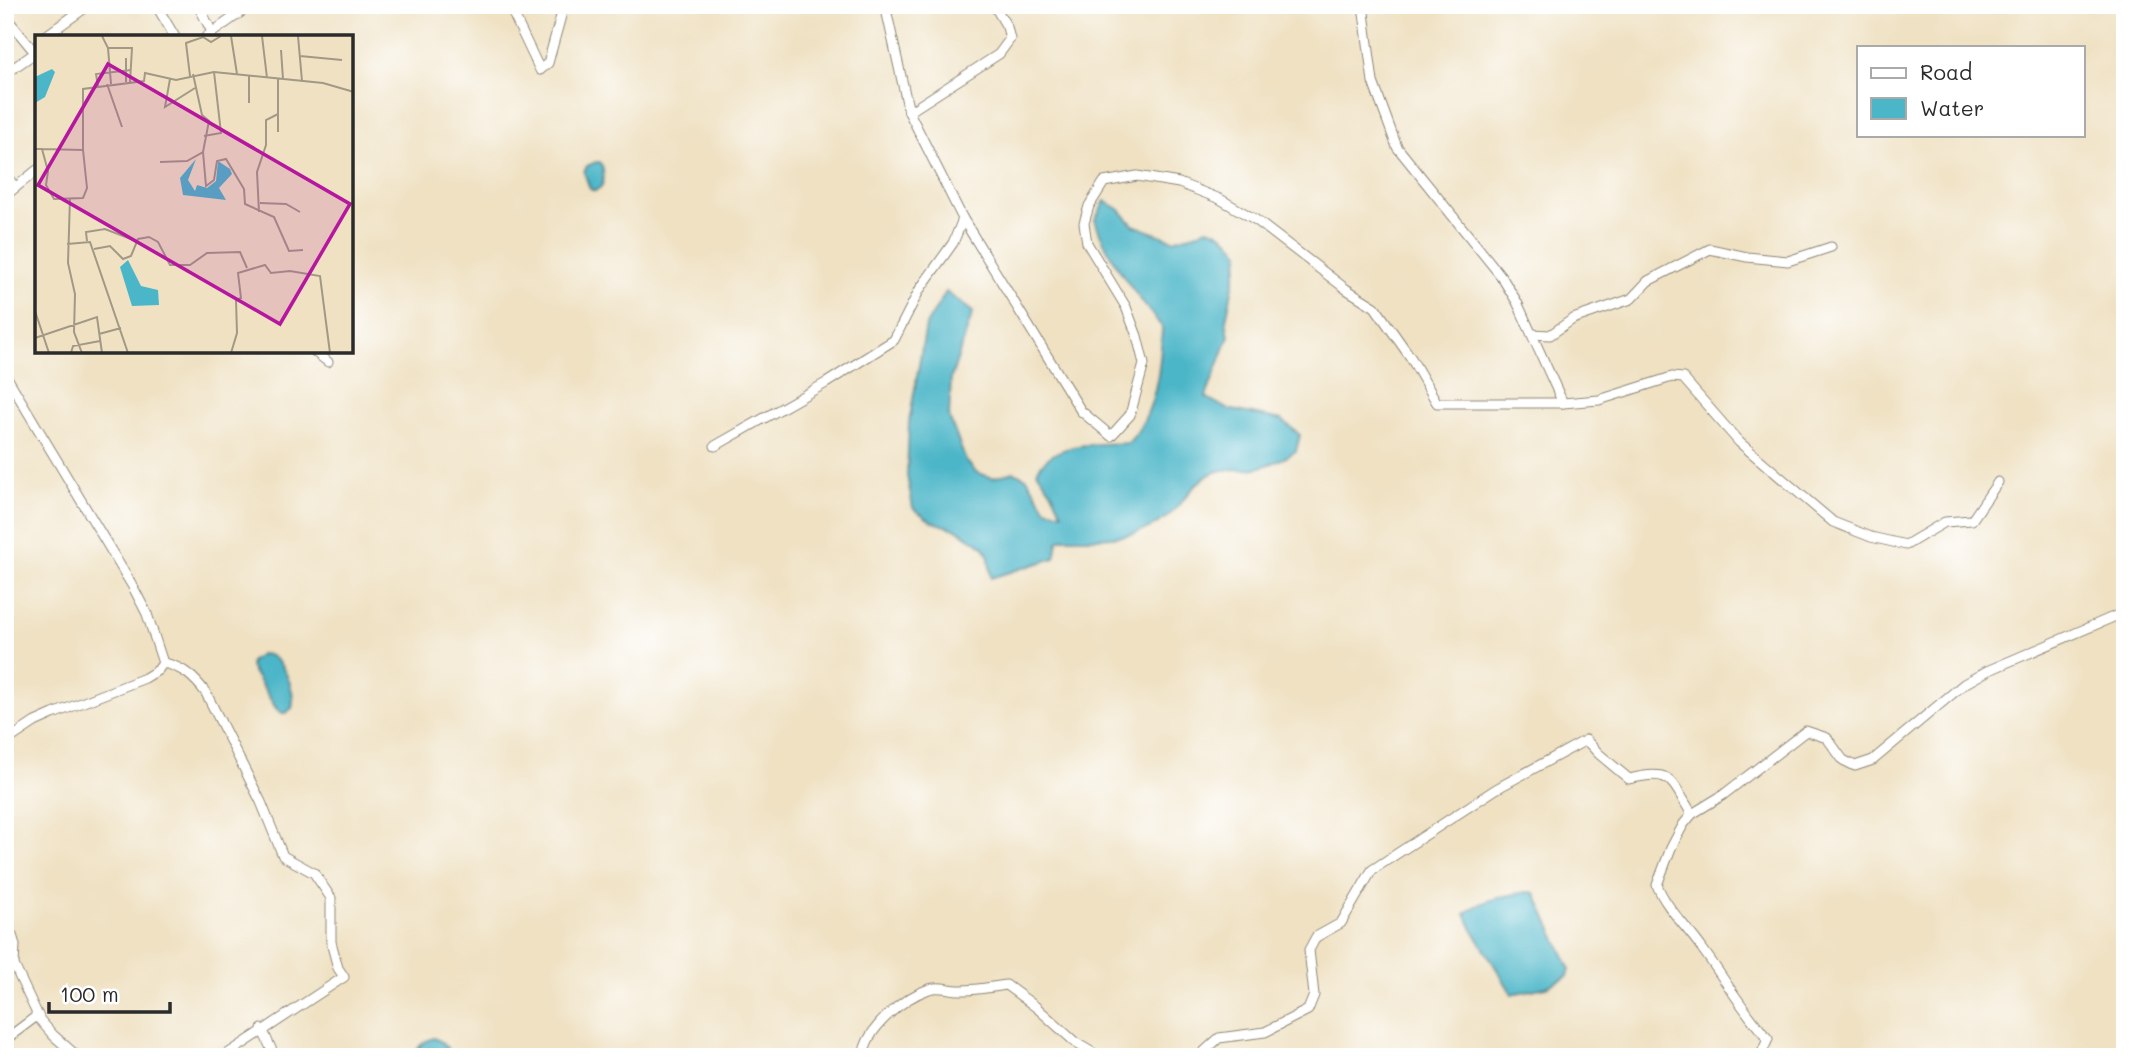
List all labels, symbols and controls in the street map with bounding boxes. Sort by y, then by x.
inset map [35,35,354,354]
legend [1857,46,2084,136]
text: Road [1920,58,1972,85]
text: Water [1920,94,1984,121]
scale bar [49,971,170,1015]
text: 100 m [60,980,119,1007]

